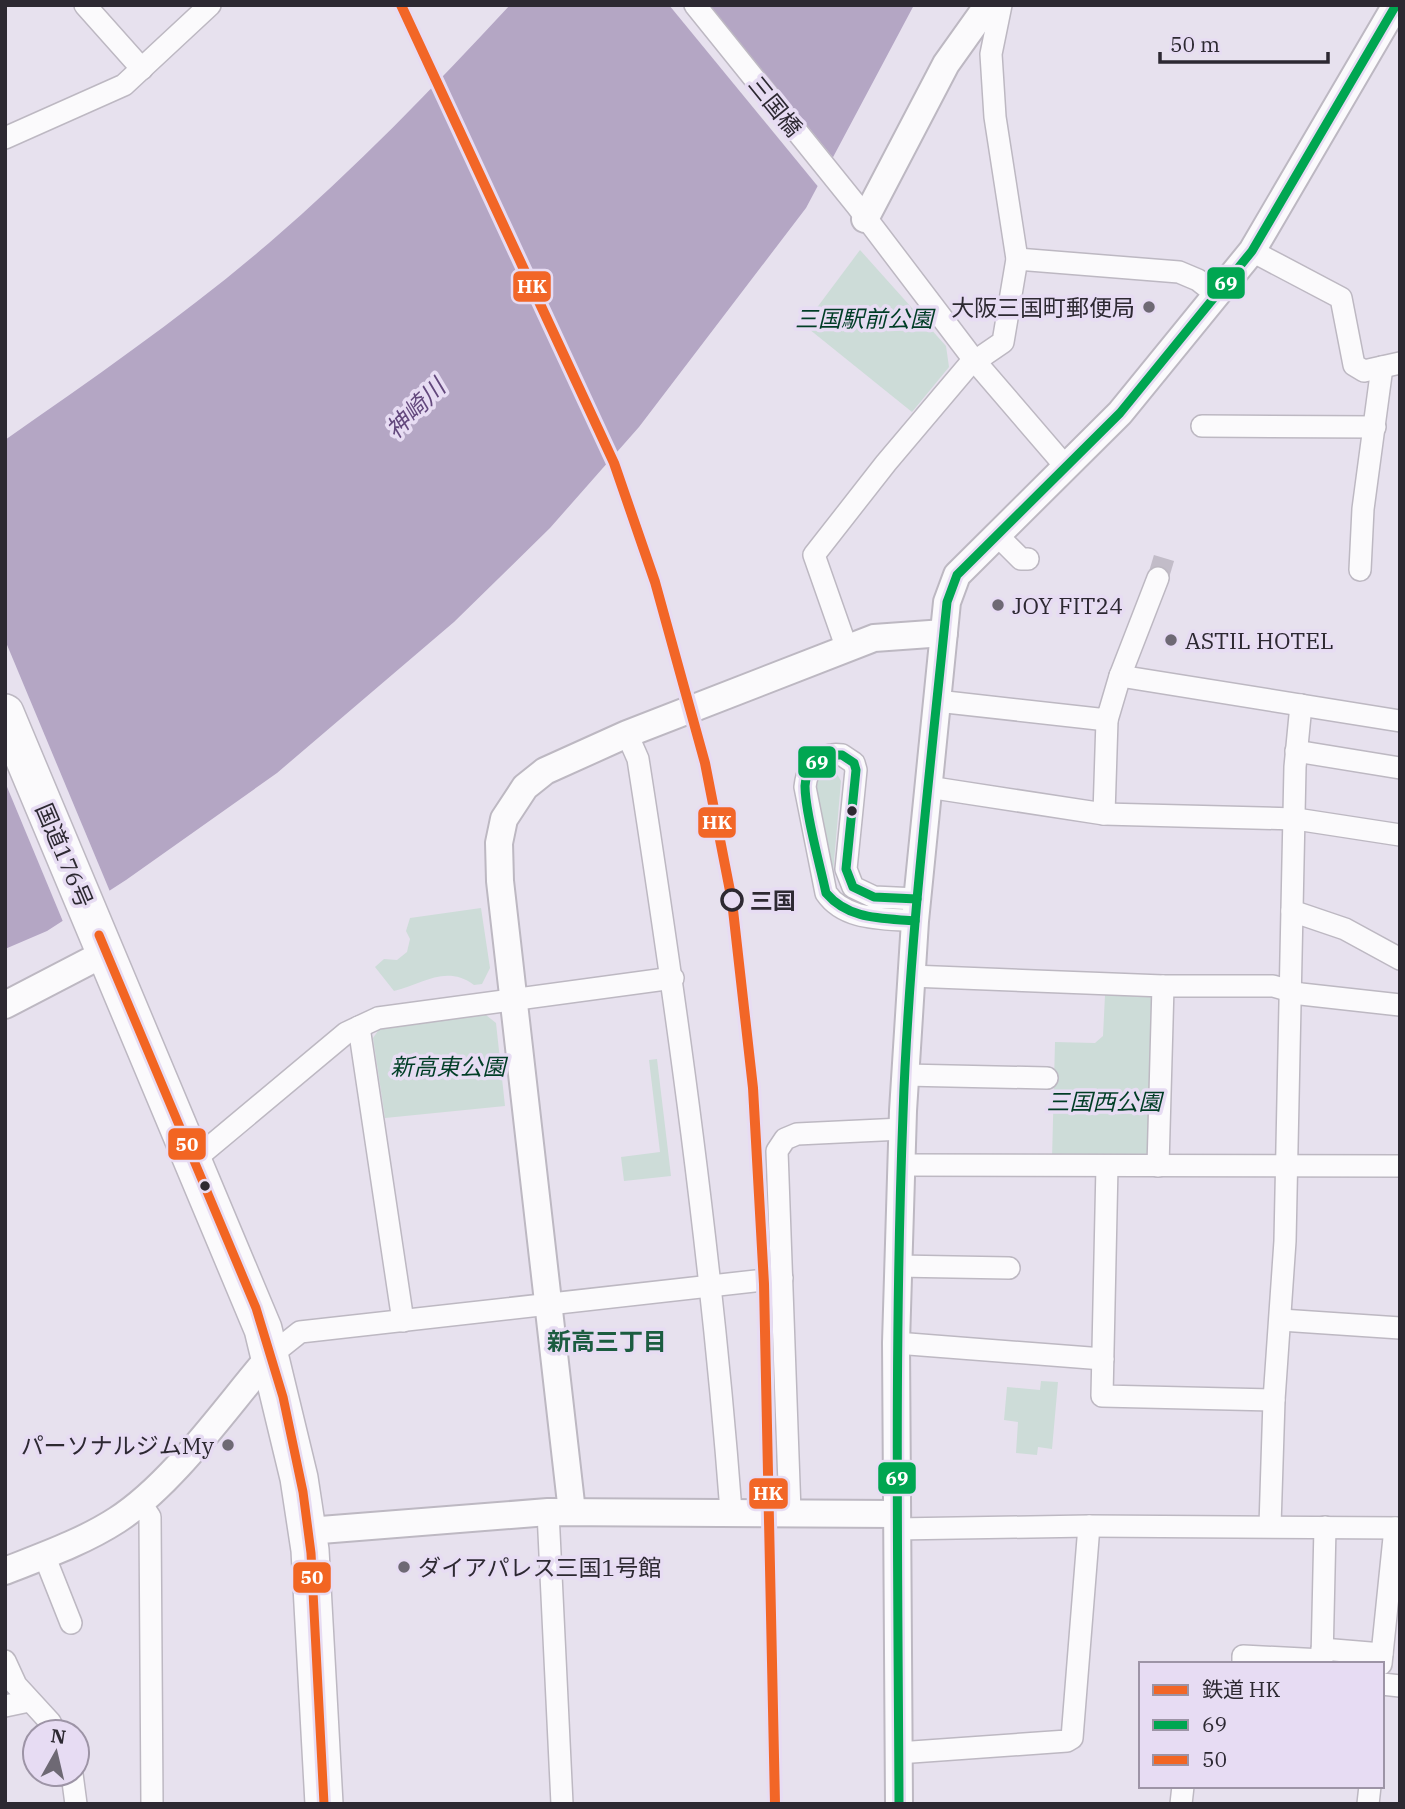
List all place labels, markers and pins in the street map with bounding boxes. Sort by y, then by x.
place label: 大阪三国町郵便局 [951,292,1135,322]
marker: 大阪三国町郵便局 [1141,299,1157,315]
place label: JOY FIT24 [1012,590,1123,620]
marker: JOY FIT24 [990,597,1006,613]
place label: ASTIL HOTEL [1185,625,1334,655]
marker: ASTIL HOTEL [1163,632,1179,648]
unlabelled marker [845,804,859,818]
place label: 三国 [750,885,796,915]
marker: 三国 [721,889,743,911]
unlabelled marker [198,1179,212,1193]
place label: パーソナルジムMy [21,1430,215,1460]
marker: パーソナルジムMy [220,1437,236,1453]
place label: ダイアパレス三国1号館 [418,1552,661,1582]
marker: ダイアパレス三国1号館 [396,1559,412,1575]

